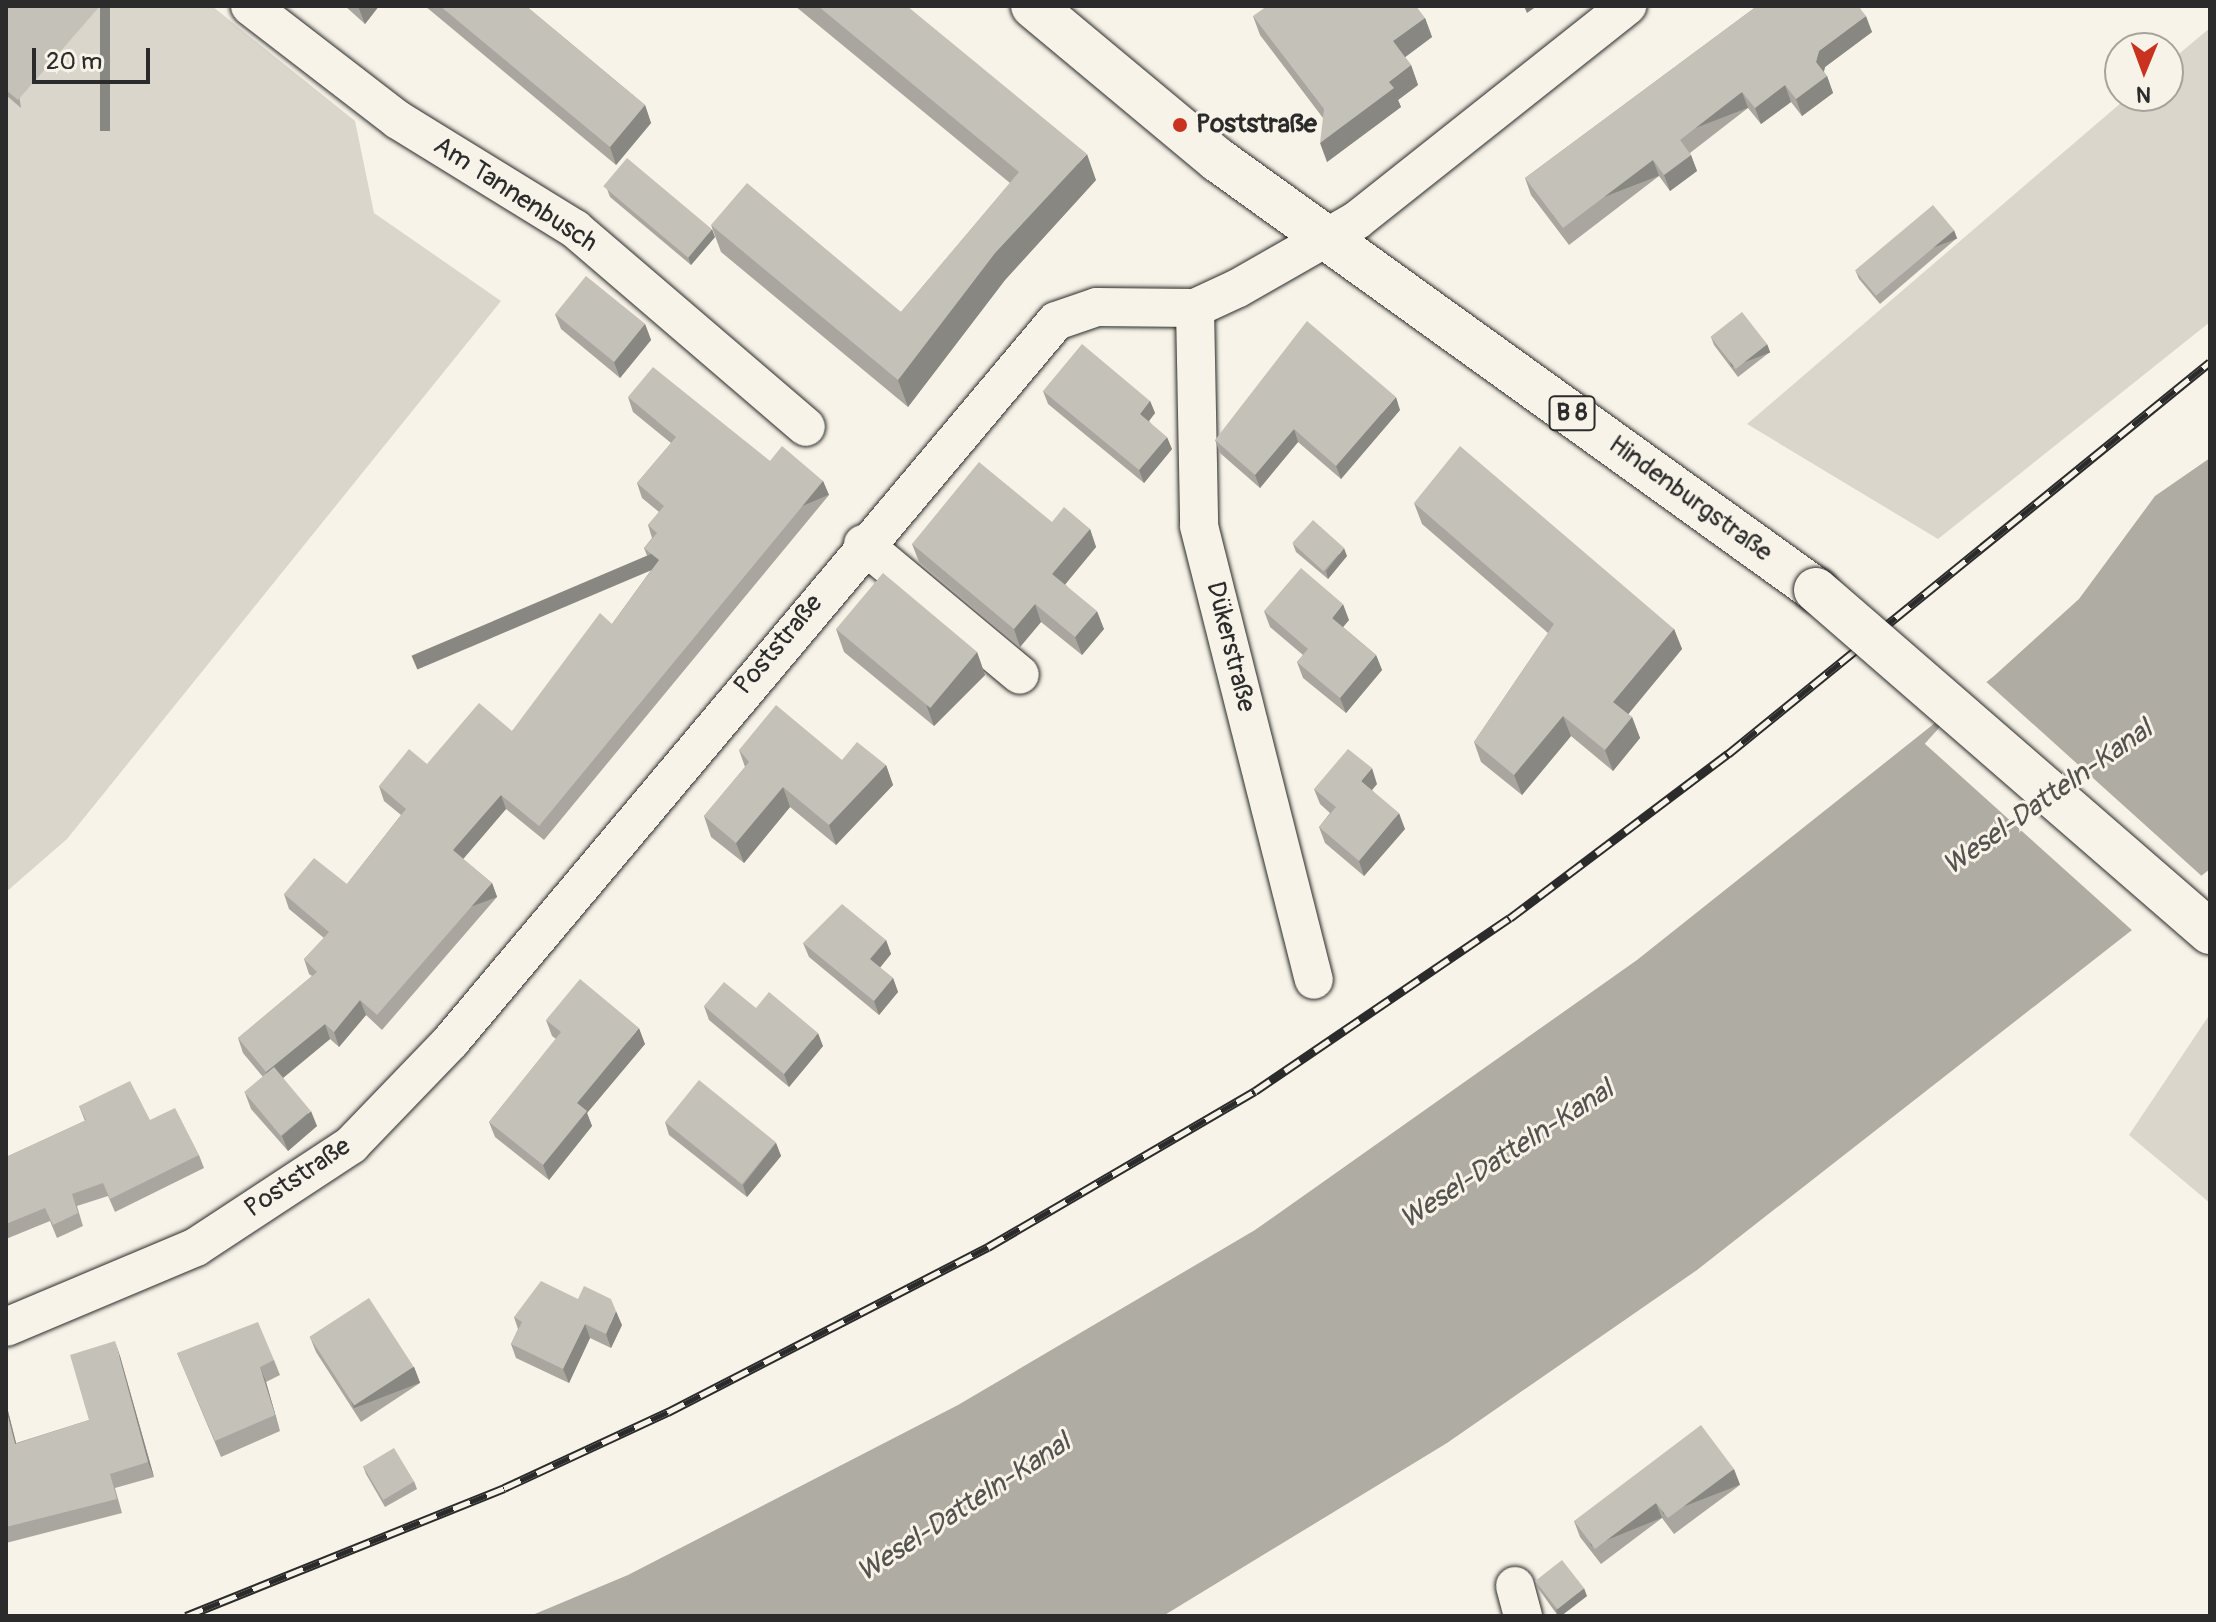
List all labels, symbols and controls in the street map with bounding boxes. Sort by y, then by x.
scale bar [36,32,154,82]
north arrow [2104,32,2184,112]
text: 20 m [46,47,102,76]
text: N [2136,80,2151,108]
place label: Poststraße [1196,109,1317,141]
marker: Poststraße [1171,116,1189,134]
street label: Am Tannenbusch [427,131,603,259]
road number: B 8 [1548,393,1596,433]
street label: Hindenburgstraße [1602,429,1778,569]
street label: Dükerstraße [1199,579,1261,715]
street label: Poststraße [728,589,830,701]
water label: Wesel-Datteln-Kanal [1937,713,2159,883]
water label: Wesel-Datteln-Kanal [1394,1073,1620,1237]
street label: Poststraße [239,1131,357,1225]
water label: Wesel-Datteln-Kanal [851,1426,1077,1590]

